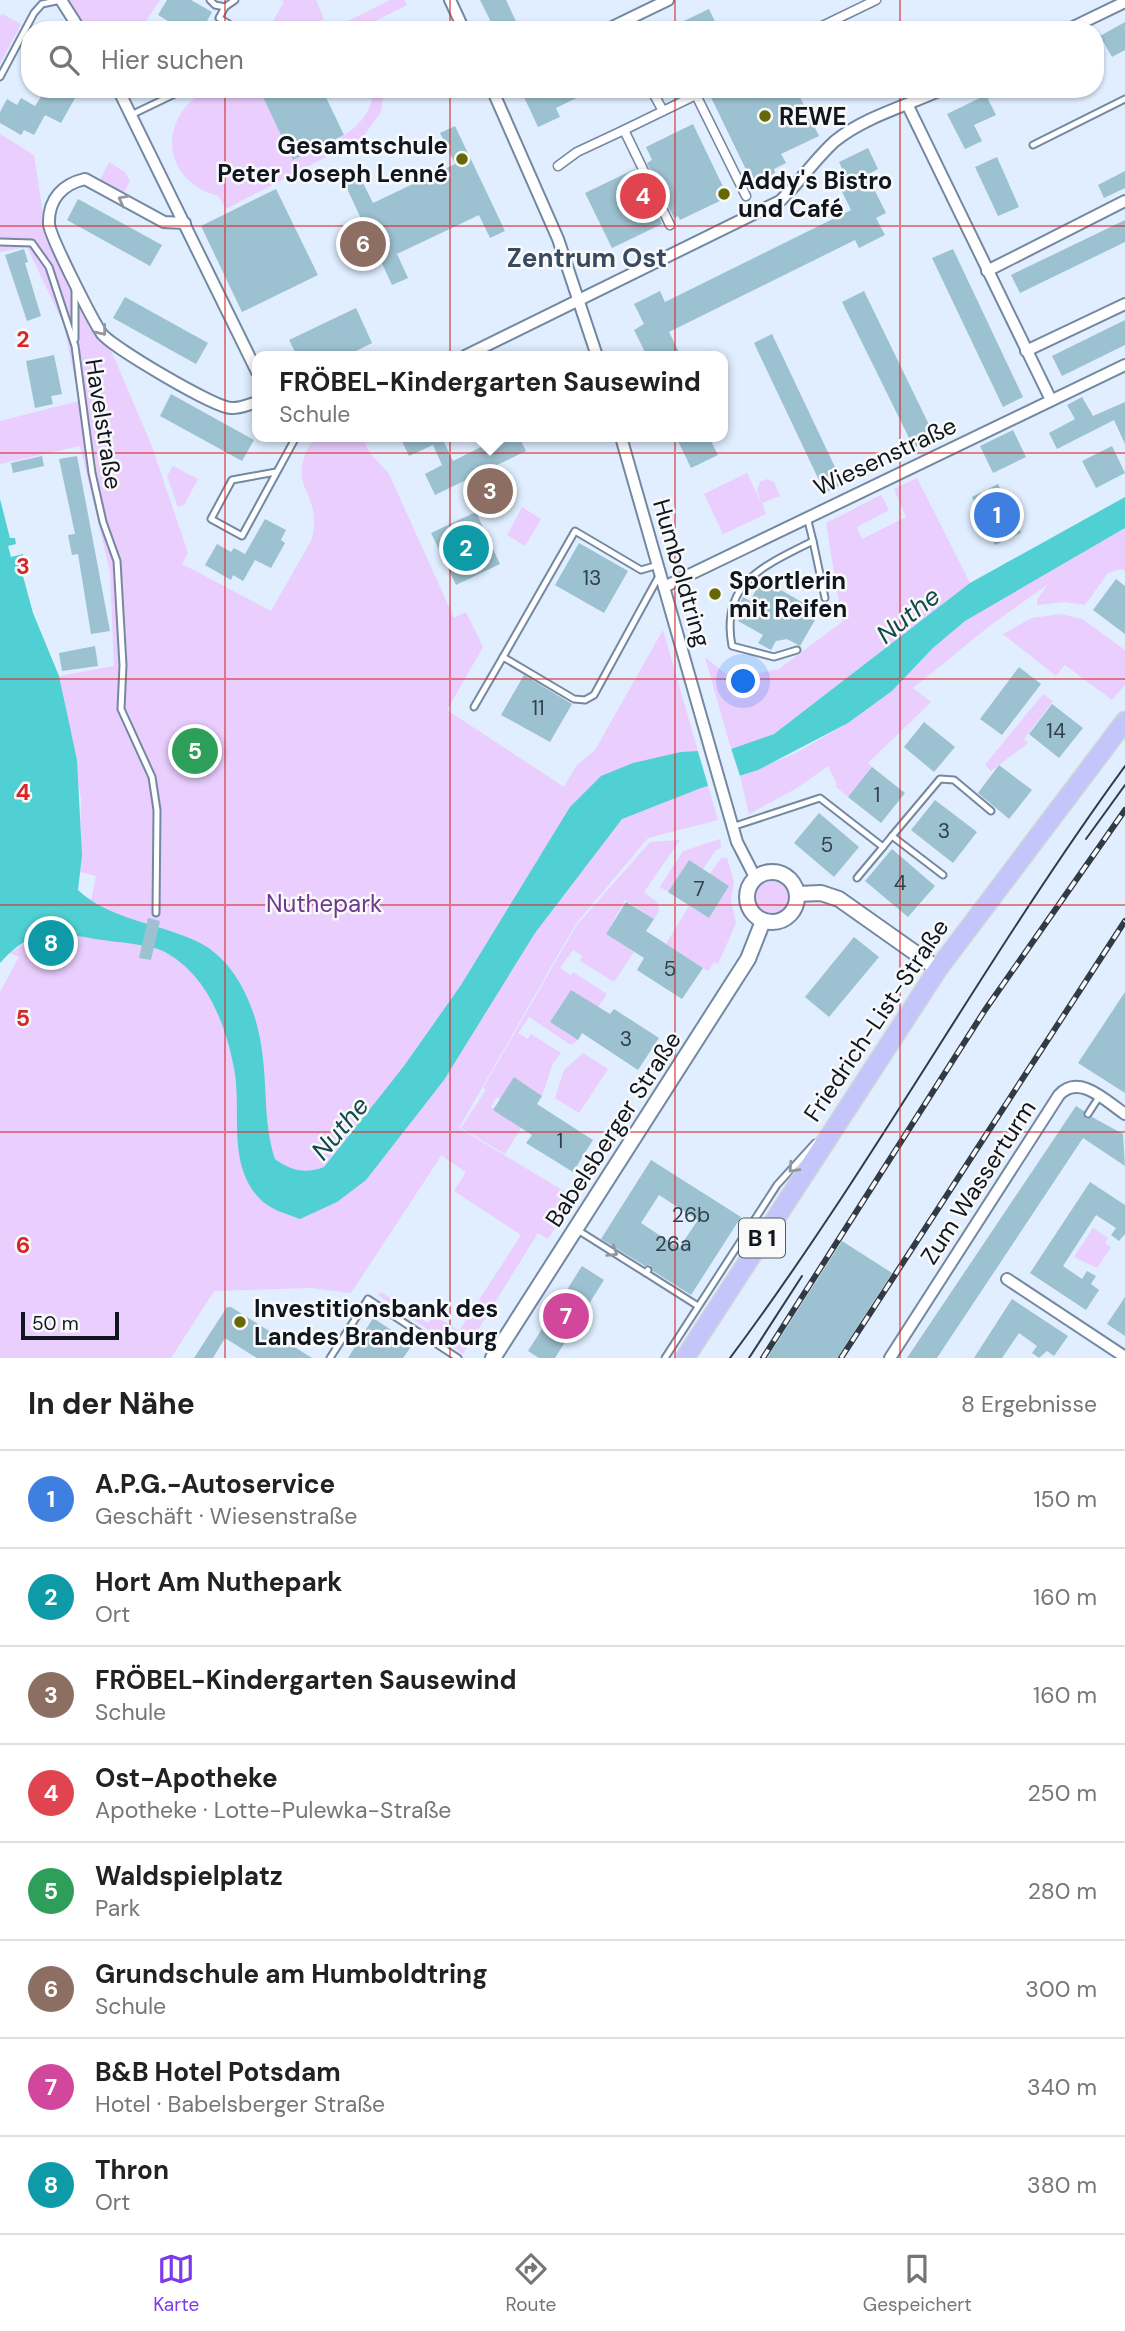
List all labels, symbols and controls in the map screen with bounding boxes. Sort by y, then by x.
search box [21,21,1104,98]
icon: search [45,41,83,79]
text: Hier suchen [101,43,244,77]
place label: REWE [779,101,847,132]
marker: REWE [757,108,773,124]
place label: Gesamtschule Peter Joseph Lenné [217,130,448,189]
marker: Gesamtschule Peter Joseph Lenné [454,151,470,167]
place label: Addy's Bistro und Café [738,165,893,224]
pin: 4 [620,170,666,222]
marker: Addy's Bistro und Café [716,186,732,202]
one-way arrow [117,194,130,208]
pin: 6 [340,218,386,270]
district label: Zentrum Ost [507,241,667,275]
one-way arrow [93,323,106,336]
text: 2 [16,324,30,354]
popup [252,351,728,442]
street label: Havelstraße [78,356,130,492]
text: FRÖBEL-Kindergarten Sausewind [279,365,701,399]
text: Schule [279,399,350,429]
street label: Wiesenstraße [809,409,961,503]
pin: 3 [467,465,513,517]
pin: 1 [974,489,1020,541]
street label: Humboldtring [646,495,718,651]
pin: 2 [443,522,489,574]
text: 3 [16,551,30,581]
house number: 13 [583,564,601,592]
place label: Sportlerin mit Reifen [729,565,847,624]
water label: Nuthe [869,579,947,651]
marker: Sportlerin mit Reifen [707,586,723,602]
your location [726,664,760,698]
house number: 11 [531,694,545,722]
house number: 14 [1046,717,1066,745]
pin: 5 [172,725,218,777]
text: 4 [16,777,31,807]
house number: 1 [874,781,880,809]
house number: 3 [938,817,950,845]
house number: 5 [821,831,833,859]
house number: 4 [894,869,907,897]
house number: 7 [693,875,705,903]
park label: Nuthepark [266,888,382,919]
street label: Friedrich-List-Straße [797,913,955,1127]
pin: 8 [28,917,74,969]
house number: 5 [664,955,676,983]
text: 5 [16,1003,30,1033]
street label: Babelsberger Straße [538,1025,688,1233]
house number: 3 [620,1025,632,1053]
water label: Nuthe [304,1089,376,1167]
street label: Zum Wasserturm [913,1094,1043,1270]
house number: 1 [557,1127,563,1155]
one-way arrow [788,1160,801,1173]
house number: 26b [672,1201,710,1229]
road number: B 1 [739,1218,785,1258]
text: 6 [16,1230,30,1260]
house number: 26a [655,1230,691,1258]
one-way arrow [605,1244,618,1257]
pin: 7 [543,1290,589,1342]
place label: Investitionsbank des Landes Brandenburg [254,1293,498,1352]
scale bar [21,1309,119,1341]
text: 50 m [32,1311,79,1336]
marker: Investitionsbank des Landes Brandenburg [232,1314,248,1330]
text: In der Nähe [28,1384,195,1423]
text: 8 Ergebnisse [961,1389,1097,1419]
text: A.P.G.-Autoservice [95,1467,335,1501]
text: 1 [47,1484,55,1514]
text: 150 m [1033,1484,1097,1514]
text: Geschäft · Wiesenstraße [95,1501,357,1531]
text: Hort Am Nuthepark [95,1565,342,1599]
text: 2 [44,1582,58,1612]
text: 160 m [1033,1582,1097,1612]
text: Ort [95,1599,130,1629]
text: FRÖBEL-Kindergarten Sausewind [95,1663,517,1697]
text: 3 [44,1680,58,1710]
text: 160 m [1033,1680,1097,1710]
text: Schule [95,1697,166,1727]
text: Ost-Apotheke [95,1761,278,1795]
text: 4 [44,1778,58,1808]
text: 250 m [1027,1778,1097,1808]
text: Apotheke · Lotte-Pulewka-Straße [95,1795,451,1825]
text: Waldspielplatz [95,1859,283,1893]
text: 5 [44,1876,58,1906]
text: 280 m [1028,1876,1097,1906]
text: Park [95,1893,140,1923]
text: Grundschule am Humboldtring [95,1957,488,1991]
text: 6 [44,1974,58,2004]
text: 300 m [1025,1974,1097,2004]
text: Schule [95,1991,166,2021]
text: B&B Hotel Potsdam [95,2055,341,2089]
text: 7 [45,2072,57,2102]
text: 340 m [1027,2072,1097,2102]
text: Hotel · Babelsberger Straße [95,2089,385,2119]
text: Thron [95,2153,169,2187]
text: 8 [44,2170,58,2200]
text: 380 m [1027,2170,1097,2200]
text: Ort [95,2187,130,2217]
tab: Karte [153,2250,199,2317]
tab: Route [506,2250,556,2317]
tab: Gespeichert [863,2250,972,2317]

